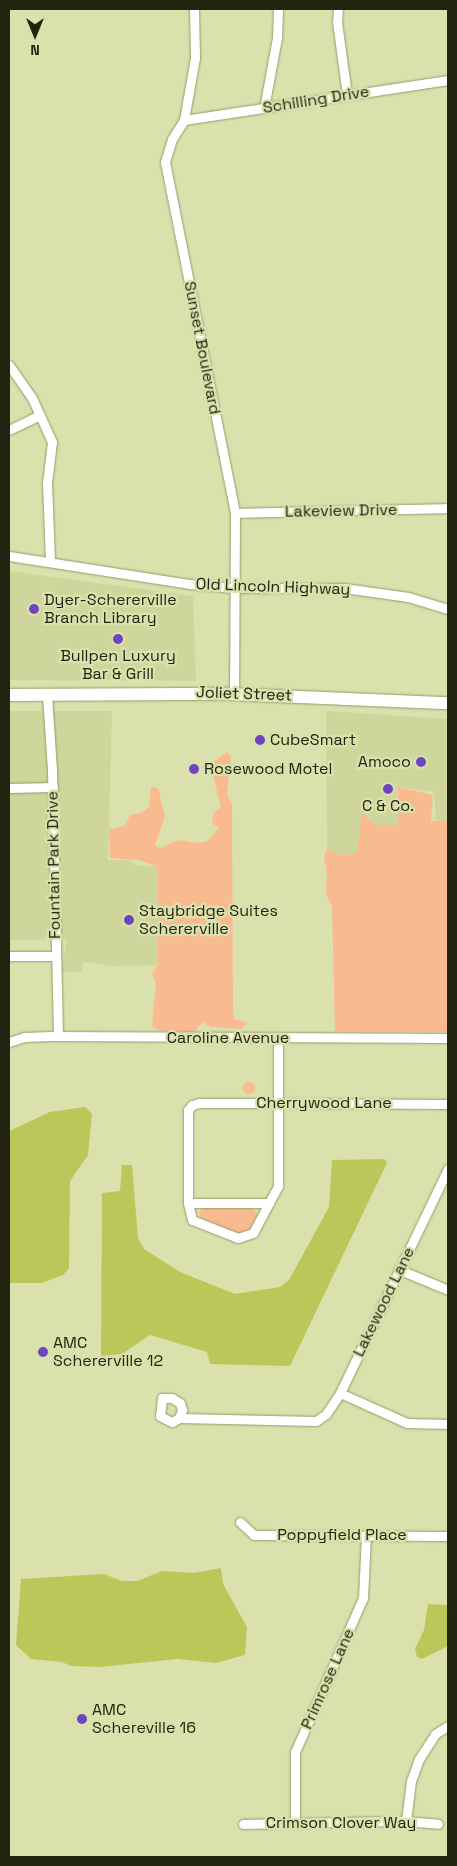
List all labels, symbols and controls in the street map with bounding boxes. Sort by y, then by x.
north arrow [10,10,60,60]
text: N [30,41,40,59]
street label: Schilling Drive [261,82,371,118]
street label: Sunset Boulevard [180,280,224,416]
street label: Lakeview Drive [285,500,397,522]
street label: Old Lincoln Highway [195,575,351,599]
place label: Dyer-Schererville Branch Library [44,590,177,628]
marker: Dyer-Schererville Branch Library [28,603,40,615]
marker: Bullpen Luxury Bar & Grill [112,633,124,645]
place label: Bullpen Luxury Bar & Grill [60,646,176,684]
street label: Joliet Street [196,683,292,705]
place label: CubeSmart [270,730,356,750]
marker: CubeSmart [254,734,266,746]
place label: Amoco [358,752,411,772]
marker: Amoco [415,756,427,768]
place label: Rosewood Motel [204,759,332,779]
marker: Rosewood Motel [188,763,200,775]
marker: C & Co. [382,783,394,795]
street label: Fountain Park Drive [43,791,65,939]
place label: C & Co. [362,796,414,816]
place label: Staybridge Suites Schererville [139,901,278,939]
marker: Staybridge Suites Schererville [123,914,135,926]
street label: Caroline Avenue [167,1028,289,1048]
street label: Cherrywood Lane [256,1093,392,1113]
street label: Lakewood Lane [349,1244,419,1360]
place label: AMC Schererville 12 [53,1333,163,1371]
marker: AMC Schererville 12 [37,1346,49,1358]
street label: Poppyfield Place [277,1525,407,1545]
street label: Primrose Lane [297,1626,359,1732]
place label: AMC Schereville 16 [92,1700,196,1738]
marker: AMC Schereville 16 [76,1713,88,1725]
street label: Crimson Clover Way [266,1813,416,1833]

